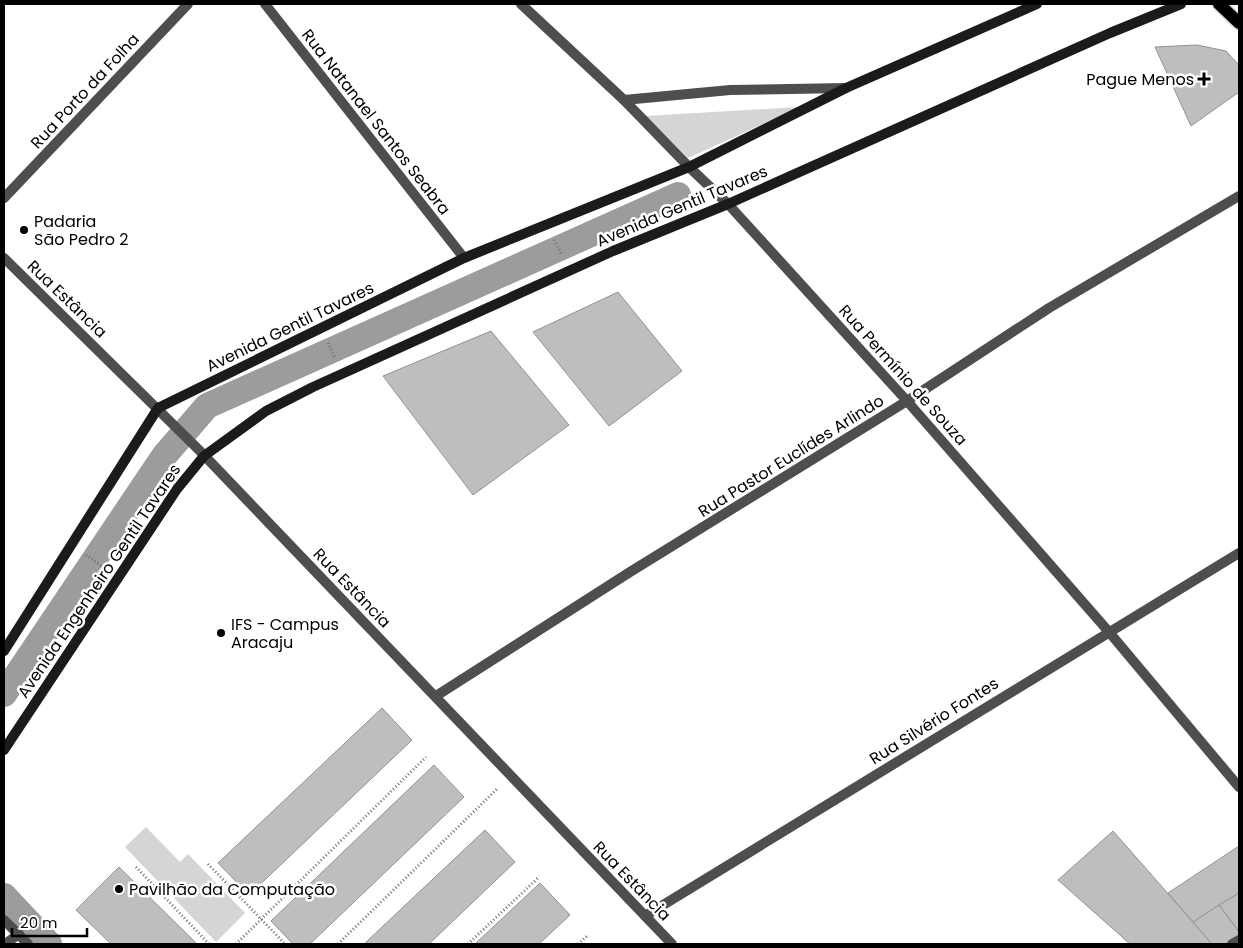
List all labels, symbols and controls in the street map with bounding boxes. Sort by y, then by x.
street label: Rua Natanael Santos Seabra [296,24,456,220]
street label: Rua Porto da Folha [25,28,145,154]
place label: Pague Menos [1086,68,1194,91]
marker: Pague Menos [1198,73,1210,85]
street label: Avenida Gentil Tavares [593,159,771,253]
place label: Padaria São Pedro 2 [34,210,128,251]
marker: Padaria São Pedro 2 [18,224,30,236]
street label: Rua Estância [22,255,112,343]
street label: Avenida Gentil Tavares [202,276,378,378]
street label: Rua Permínio de Souza [833,300,973,450]
street label: Rua Pastor Euclídes Arlindo [694,389,888,523]
street label: Avenida Engenheiro Gentil Tavares [12,459,186,703]
street label: Rua Estância [308,543,396,633]
place label: IFS - Campus Aracaju [231,613,339,654]
marker: IFS - Campus Aracaju [215,627,227,639]
street label: Rua Silvério Fontes [865,672,1003,770]
street label: Rua Estância [588,836,676,926]
place label: Pavilhão da Computação [129,878,335,901]
marker: Pavilhão da Computação [113,883,125,895]
scale bar [12,906,88,938]
text: 20 m [20,912,58,933]

